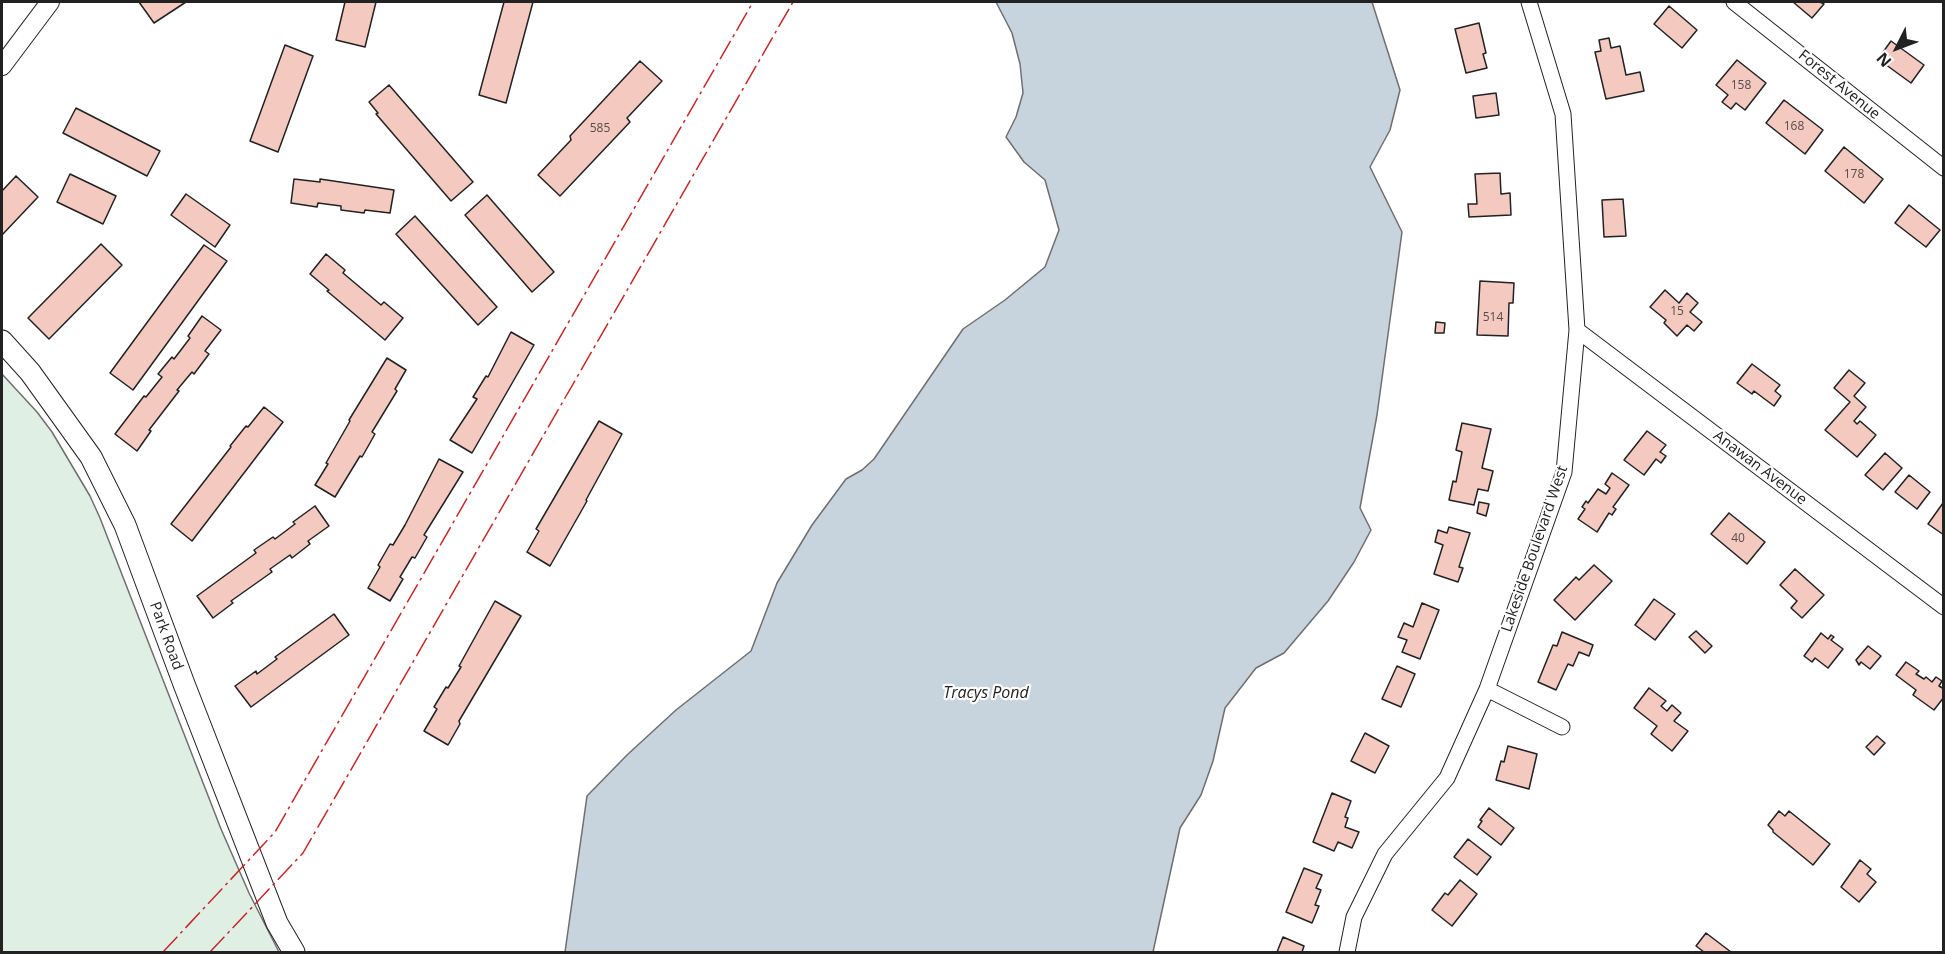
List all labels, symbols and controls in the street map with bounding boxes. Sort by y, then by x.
north arrow [1867,18,1927,78]
street label: Forest Avenue [1795,47,1883,123]
text: N [1871,48,1896,72]
house number: 158 [1731,79,1751,93]
house number: 168 [1784,120,1804,134]
house number: 585 [590,122,610,136]
house number: 178 [1844,168,1864,182]
house number: 15 [1670,305,1684,319]
house number: 514 [1483,311,1503,325]
street label: Anawan Avenue [1710,427,1810,509]
street label: Lakeside Boulevard West [1498,463,1572,635]
house number: 40 [1731,532,1745,546]
street label: Park Road [145,600,187,672]
water label: Tracys Pond [943,683,1029,703]

